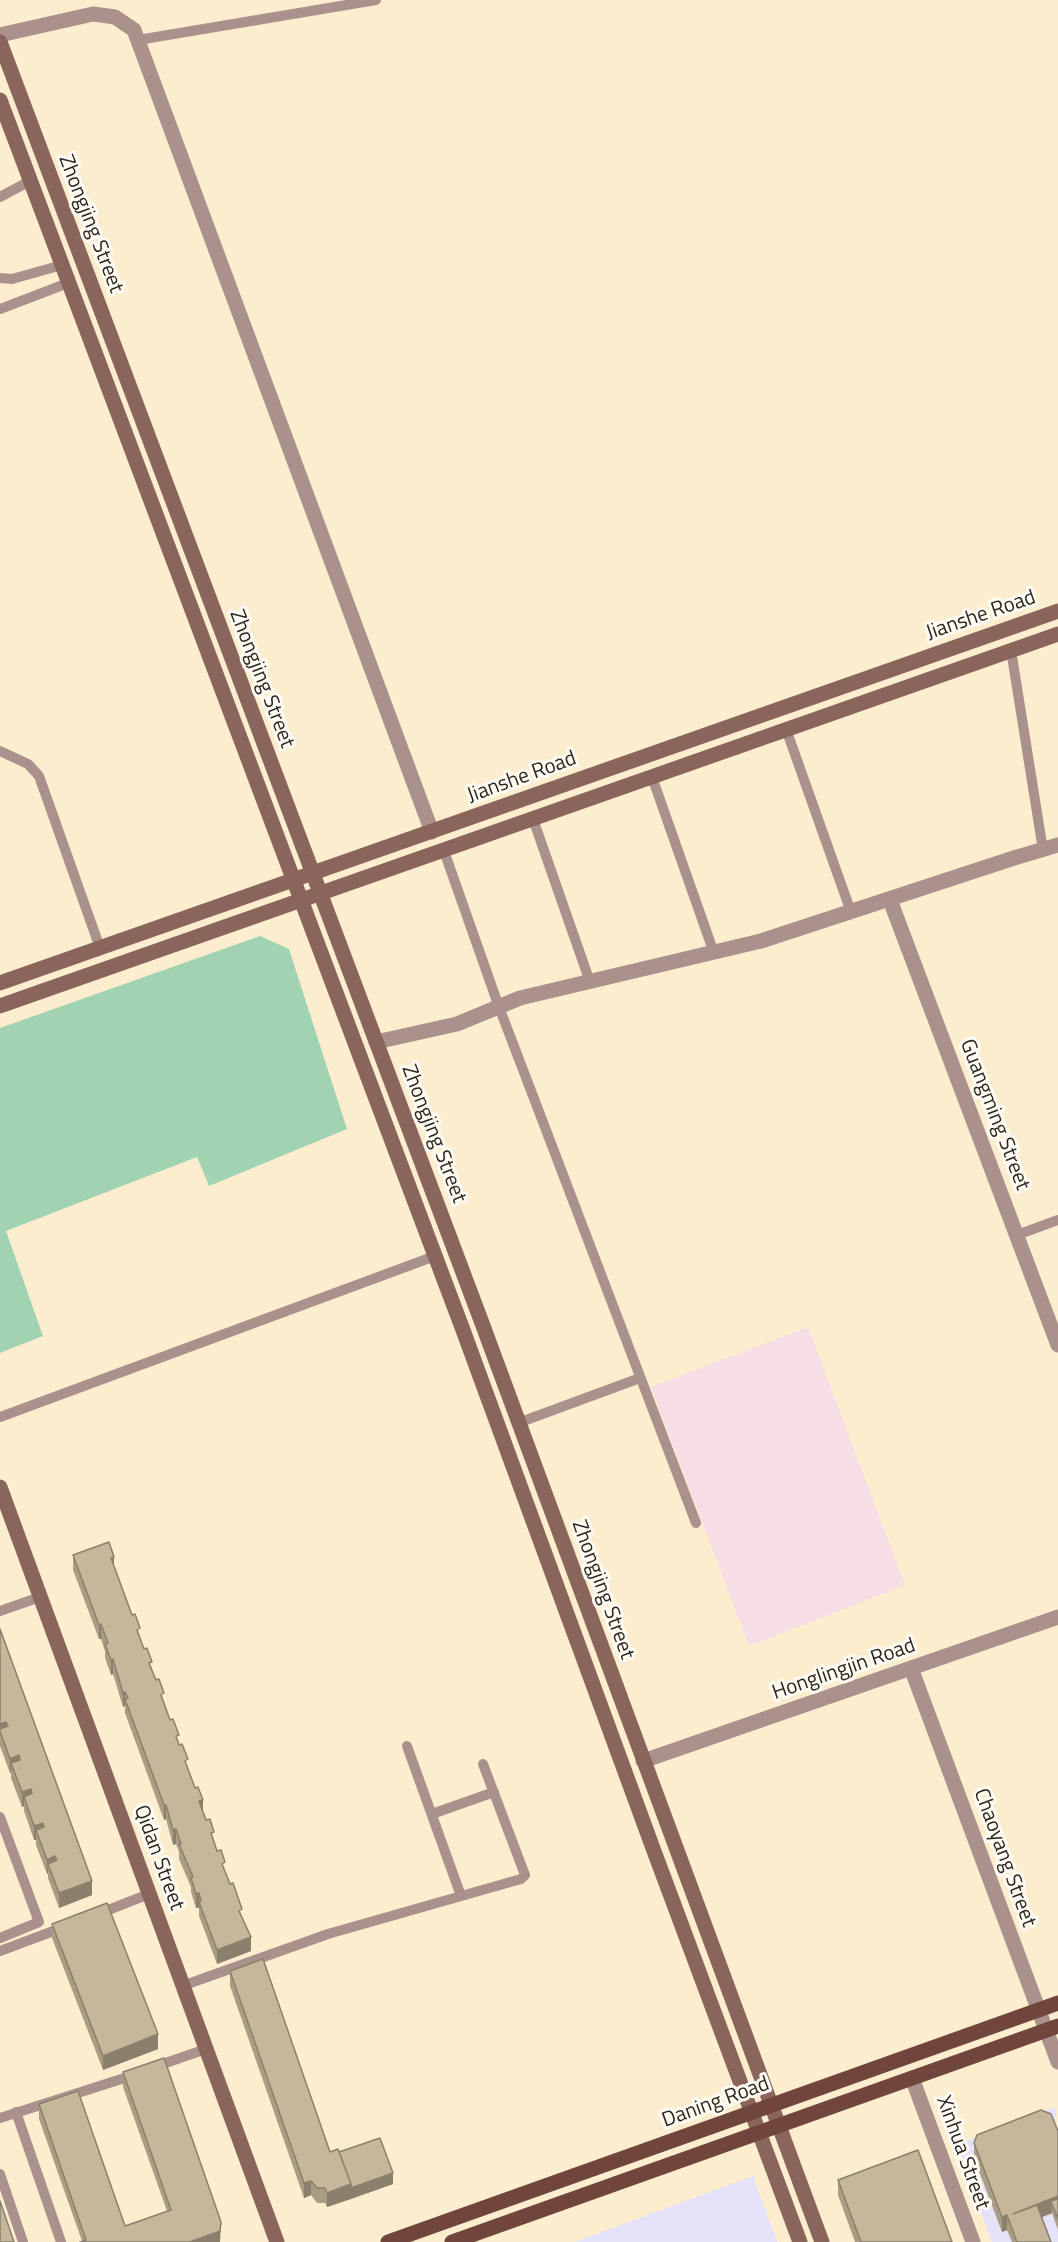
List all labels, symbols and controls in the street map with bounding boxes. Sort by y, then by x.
street label: Zhongjing Street [52,151,128,297]
street label: Jianshe Road [923,585,1039,647]
street label: Zhongjing Street [223,606,299,752]
street label: Jianshe Road [464,747,580,809]
street label: Guangming Street [954,1036,1034,1194]
street label: Zhongjing Street [395,1061,471,1207]
street label: Zhongjing Street [565,1517,639,1663]
street label: Honglingjin Road [769,1634,919,1706]
street label: Chaoyang Street [967,1785,1041,1931]
street label: Qidan Street [127,1802,189,1914]
street label: Daning Road [659,2072,773,2134]
street label: Xinhua Street [930,2093,994,2213]

